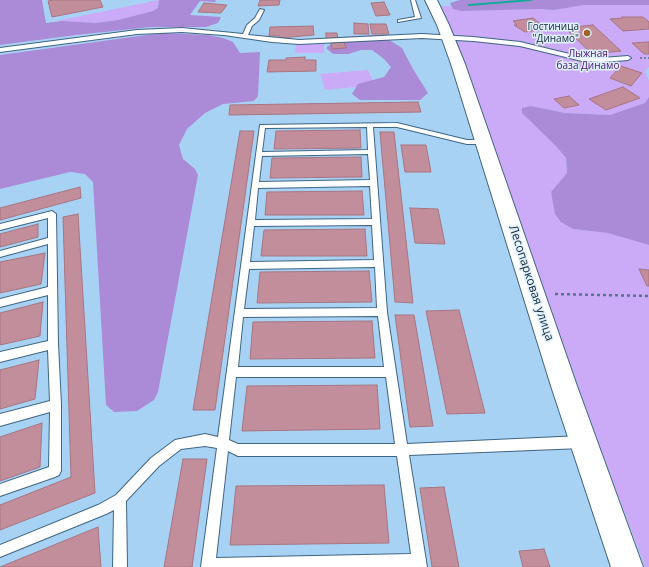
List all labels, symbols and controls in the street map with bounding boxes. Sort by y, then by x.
place label: Гостиница "Динамо" [527,21,579,44]
marker: Гостиница "Динамо" [582,28,592,38]
park label: Лыжная база Динамо [557,48,619,72]
street label: Лесопарковая улица [505,223,557,343]

